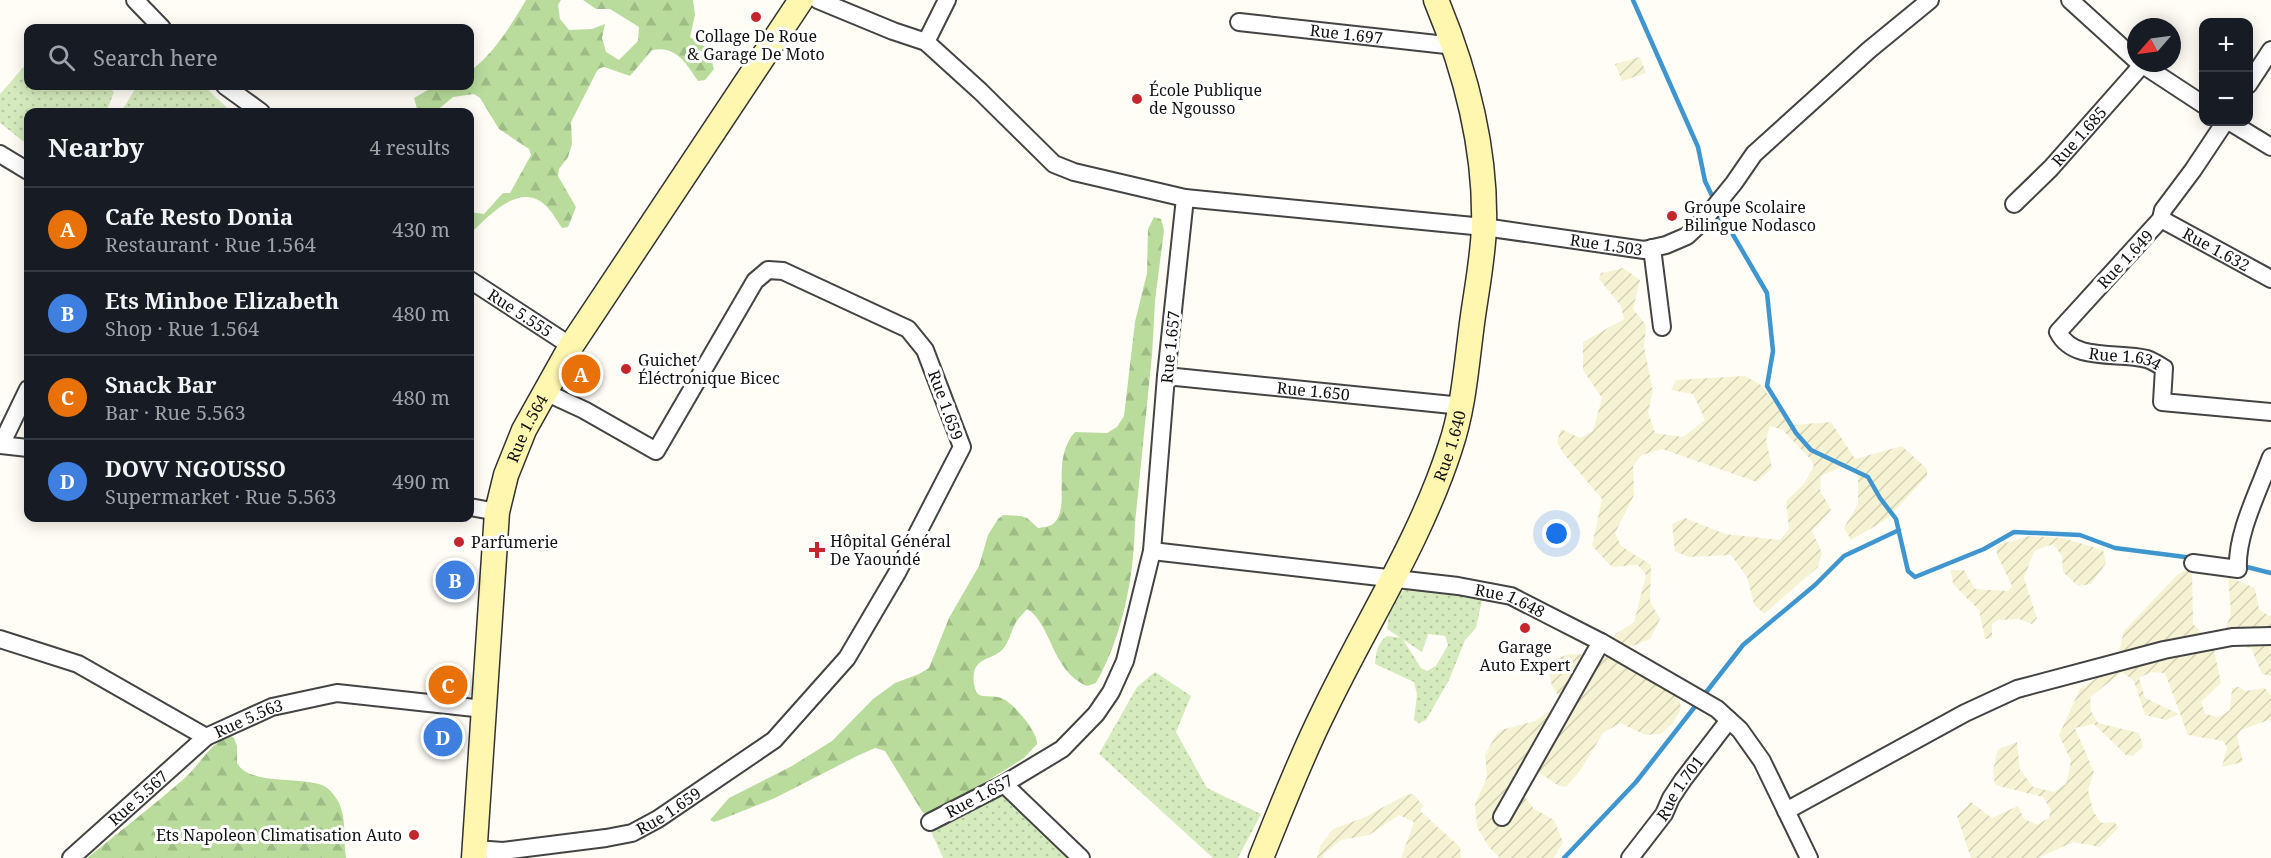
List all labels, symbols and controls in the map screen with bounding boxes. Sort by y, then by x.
marker: Collage De Roue & Garage De Moto [749,10,763,24]
north arrow [2127,18,2181,72]
map controls [2199,18,2253,126]
button: + [2199,18,2253,72]
street label: Rue 1.697 [1309,19,1384,49]
search box [24,24,474,90]
place label: Collage De Roue & Garage De Moto [687,25,825,65]
icon: search [45,41,78,74]
text: Search here [93,42,218,72]
button: − [2199,72,2253,126]
place label: École Publique de Ngousso [1149,79,1262,119]
marker: École Publique de Ngousso [1130,92,1144,106]
street label: Rue 1.685 [2047,102,2112,171]
text: Nearby [48,129,144,165]
text: 4 results [370,134,450,161]
place label: Groupe Scolaire Bilingue Nodasco [1684,196,1816,236]
text: Cafe Resto Donia [105,201,293,231]
marker: Groupe Scolaire Bilingue Nodasco [1665,209,1679,223]
text: A [60,216,75,243]
text: 430 m [392,216,450,243]
street label: Rue 1.632 [2179,222,2254,276]
street label: Rue 1.649 [2092,225,2158,293]
street label: Rue 1.503 [1569,228,1644,261]
text: Restaurant · Rue 1.564 [105,231,316,258]
street label: Rue 5.555 [484,284,557,342]
text: Ets Minboe Elizabeth [105,285,339,315]
text: B [61,300,74,327]
text: 480 m [392,300,450,327]
street label: Rue 1.657 [1155,309,1185,385]
text: Shop · Rue 1.564 [105,315,259,342]
street label: Rue 1.634 [2087,342,2166,375]
place label: Guichet Éléctronique Bicec [638,349,780,389]
pin: A [562,352,600,397]
marker: Guichet Éléctronique Bicec [619,362,633,376]
street label: Rue 1.659 [923,367,969,443]
text: Snack Bar [105,369,216,399]
street label: Rue 1.650 [1276,376,1351,406]
text: C [61,384,74,411]
text: 480 m [392,384,450,411]
street label: Rue 1.564 [501,390,553,466]
text: Bar · Rue 5.563 [105,399,246,426]
street label: Rue 1.640 [1428,408,1471,484]
text: DOVV NGOUSSO [105,453,286,483]
text: D [60,468,75,495]
text: 490 m [392,468,450,495]
text: Supermarket · Rue 5.563 [105,483,336,510]
your location [1542,519,1571,548]
place label: Hôpital Général De Yaoundé [830,530,951,570]
place label: Parfumerie [471,531,558,553]
marker: Parfumerie [452,535,466,549]
marker: Hôpital Général De Yaoundé [808,541,826,559]
pin: B [436,558,474,602]
street label: Rue 1.648 [1473,578,1549,623]
marker: Garage Auto Expert [1518,621,1532,635]
place label: Garage Auto Expert [1480,636,1571,676]
pin: C [428,662,468,708]
street label: Rue 5.563 [211,694,285,743]
pin: D [424,714,462,760]
street label: Rue 1.701 [1651,751,1709,826]
street label: Rue 5.567 [103,765,173,831]
street label: Rue 1.657 [942,769,1017,823]
street label: Rue 1.659 [632,782,705,840]
place label: Ets Napoleon Climatisation Auto [156,824,402,846]
marker: Ets Napoleon Climatisation Auto [407,828,421,842]

